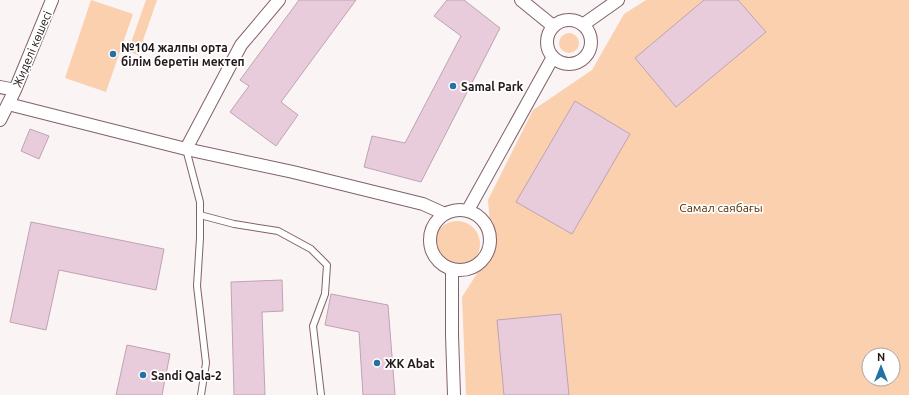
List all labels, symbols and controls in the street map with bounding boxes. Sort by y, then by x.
street label: Жиделі көшесі [10,9,54,89]
place label: №104 жалпы орта білім беретін мектеп [121,41,245,68]
marker: №104 жалпы орта білім беретін мектеп [108,49,118,59]
place label: Samal Park [461,80,524,93]
marker: Samal Park [448,81,458,91]
park label: Самал саябағы [679,201,763,214]
north arrow [861,347,901,387]
text: N [877,351,885,363]
place label: ЖК Abat [385,357,435,370]
marker: ЖК Abat [372,358,382,368]
place label: Sandi Qala-2 [151,369,222,382]
marker: Sandi Qala-2 [138,370,148,380]

